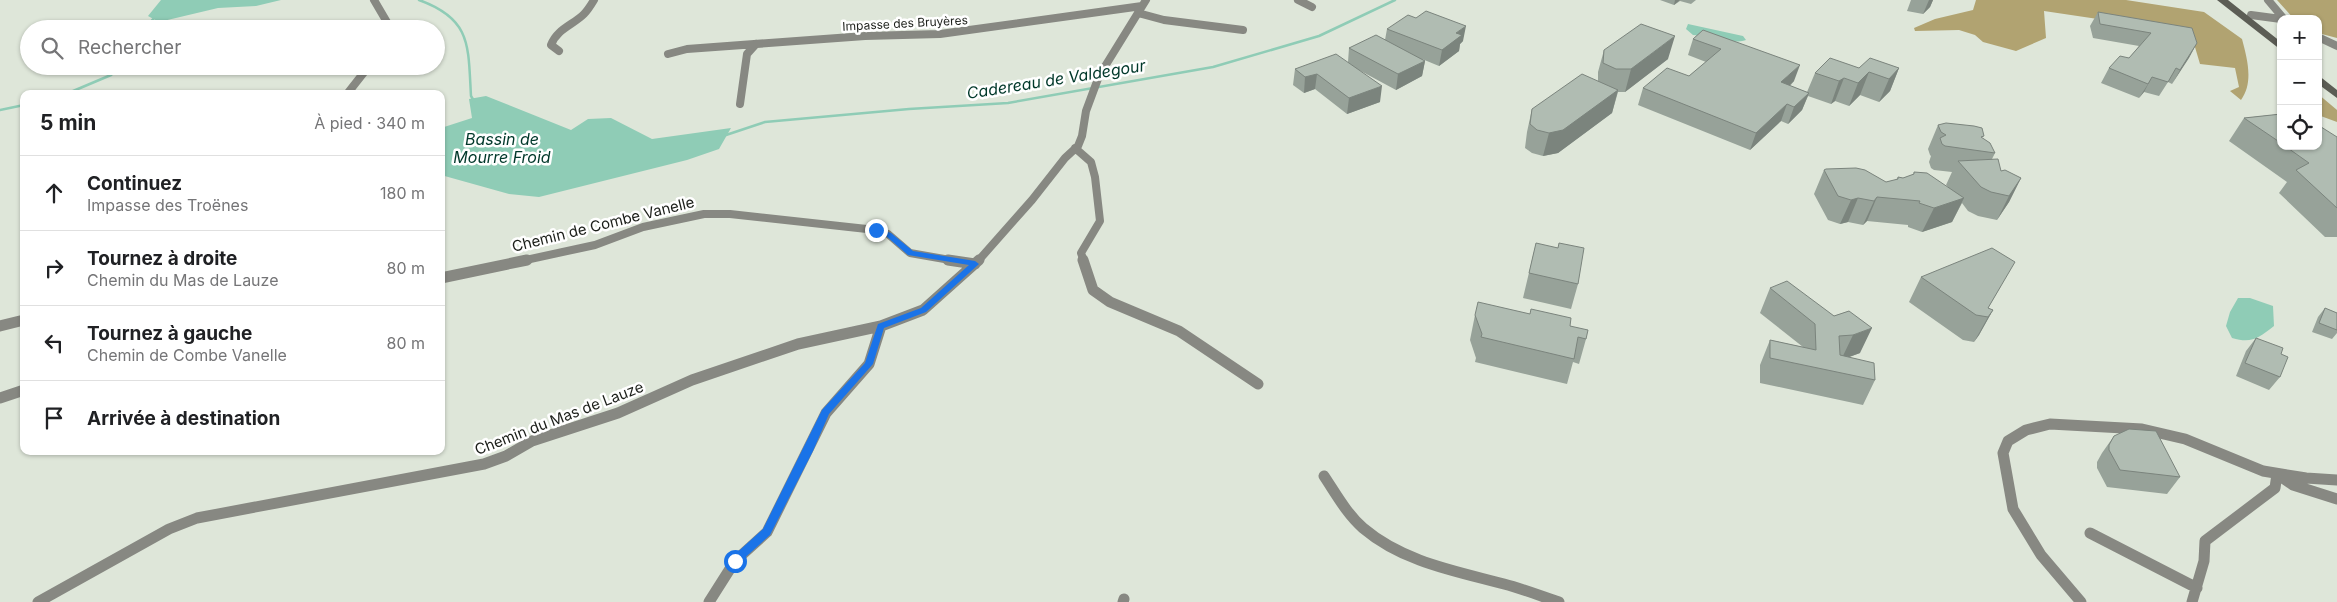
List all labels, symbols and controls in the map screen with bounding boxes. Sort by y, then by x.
street label: Impasse des Bruyères [842,12,968,34]
map controls [2277,15,2322,150]
button: + [2277,15,2322,60]
search box [20,20,445,75]
icon: search [38,34,66,62]
text: Rechercher [78,36,181,59]
water label: Cadereau de Valdegour [965,55,1148,103]
button: − [2277,60,2322,105]
button: locate [2277,105,2322,150]
text: 5 min [40,110,96,135]
text: À pied · 340 m [314,113,425,133]
water label: Bassin de Mourre Froid [453,129,551,167]
text: Continuez [87,172,182,195]
icon: ahead [40,179,68,207]
text: 180 m [380,183,425,203]
street label: Chemin de Combe Vanelle [510,192,696,256]
text: Impasse des Troënes [87,195,248,215]
route end [865,219,888,242]
text: Tournez à droite [87,247,237,270]
icon: right [40,254,68,282]
text: 80 m [386,258,425,278]
text: Chemin du Mas de Lauze [87,270,279,290]
text: Tournez à gauche [87,322,252,345]
icon: left [40,329,68,357]
text: 80 m [386,333,425,353]
text: Chemin de Combe Vanelle [87,345,287,365]
street label: Chemin du Mas de Lauze [472,377,646,459]
icon: arrive [40,404,68,432]
text: Arrivée à destination [87,407,280,430]
route start [724,550,747,573]

